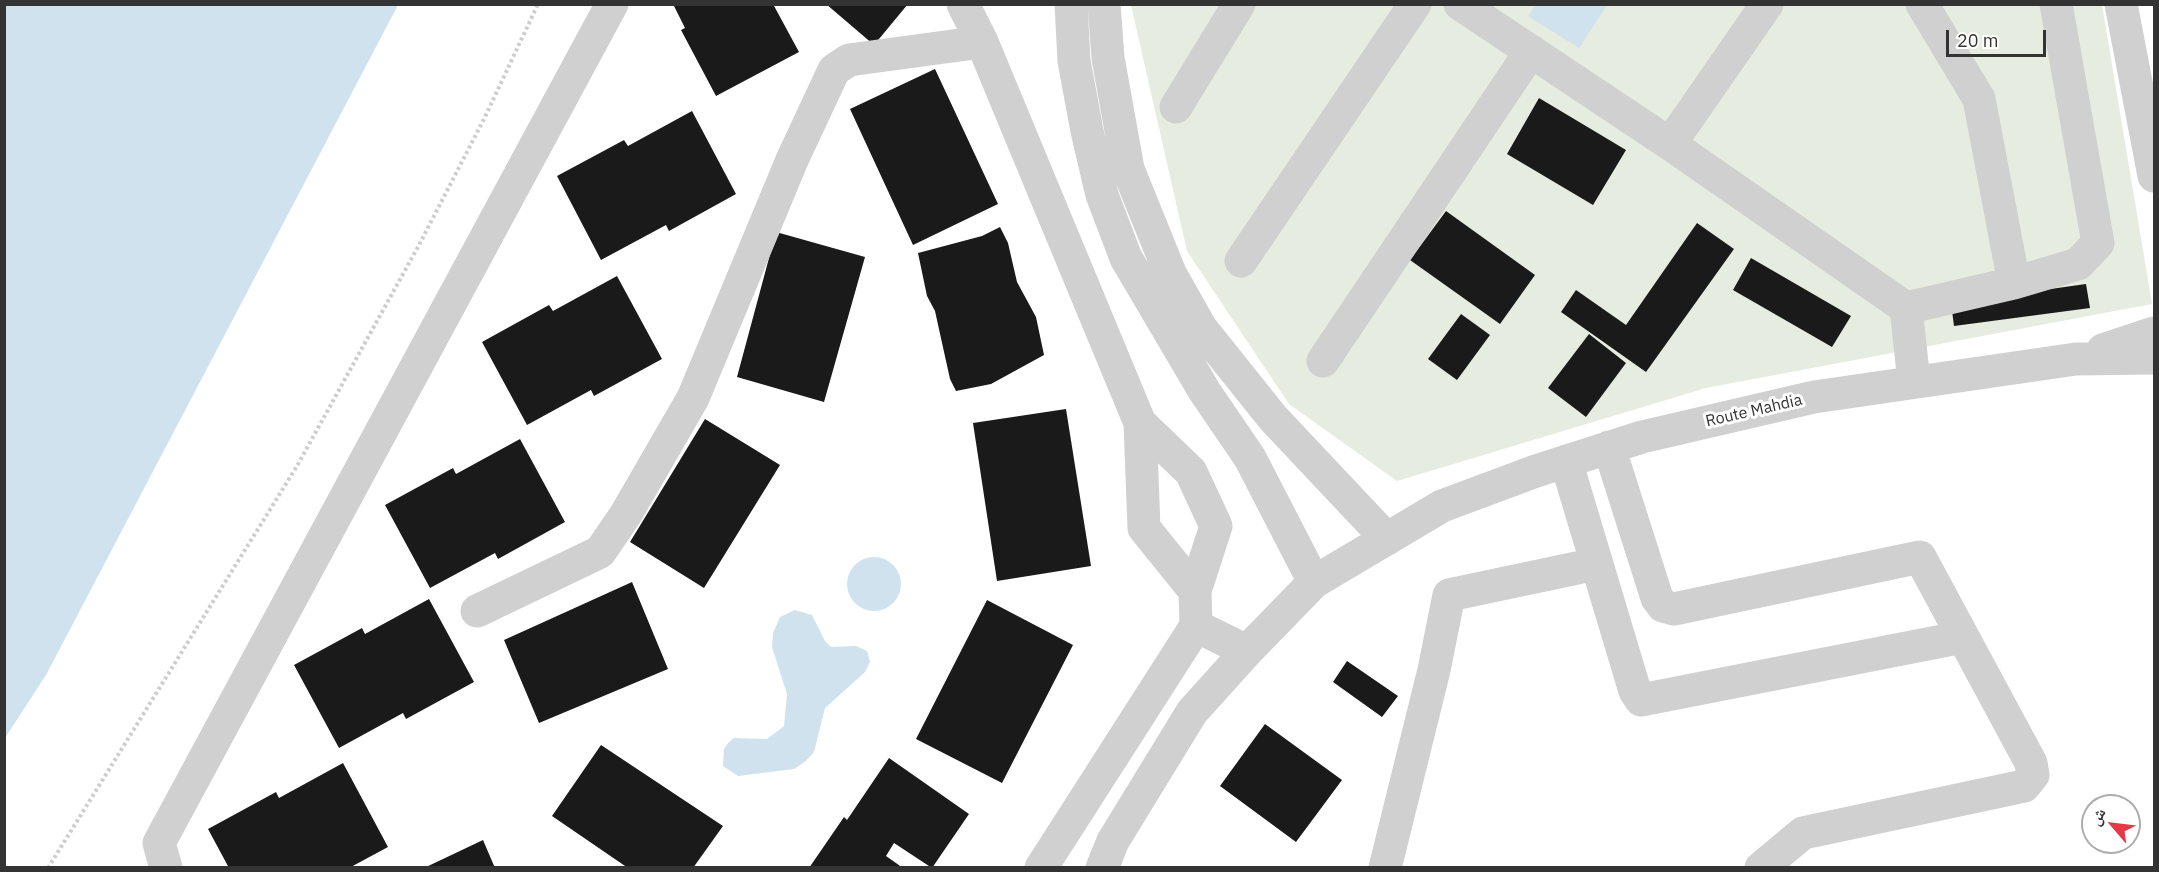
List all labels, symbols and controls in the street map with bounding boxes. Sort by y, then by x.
scale bar [1949,18,2050,56]
text: 20 m [1957,29,1999,52]
street label: Route Mahdia [1704,391,1804,431]
north arrow [2081,794,2141,854]
text: ش [2084,804,2110,829]

